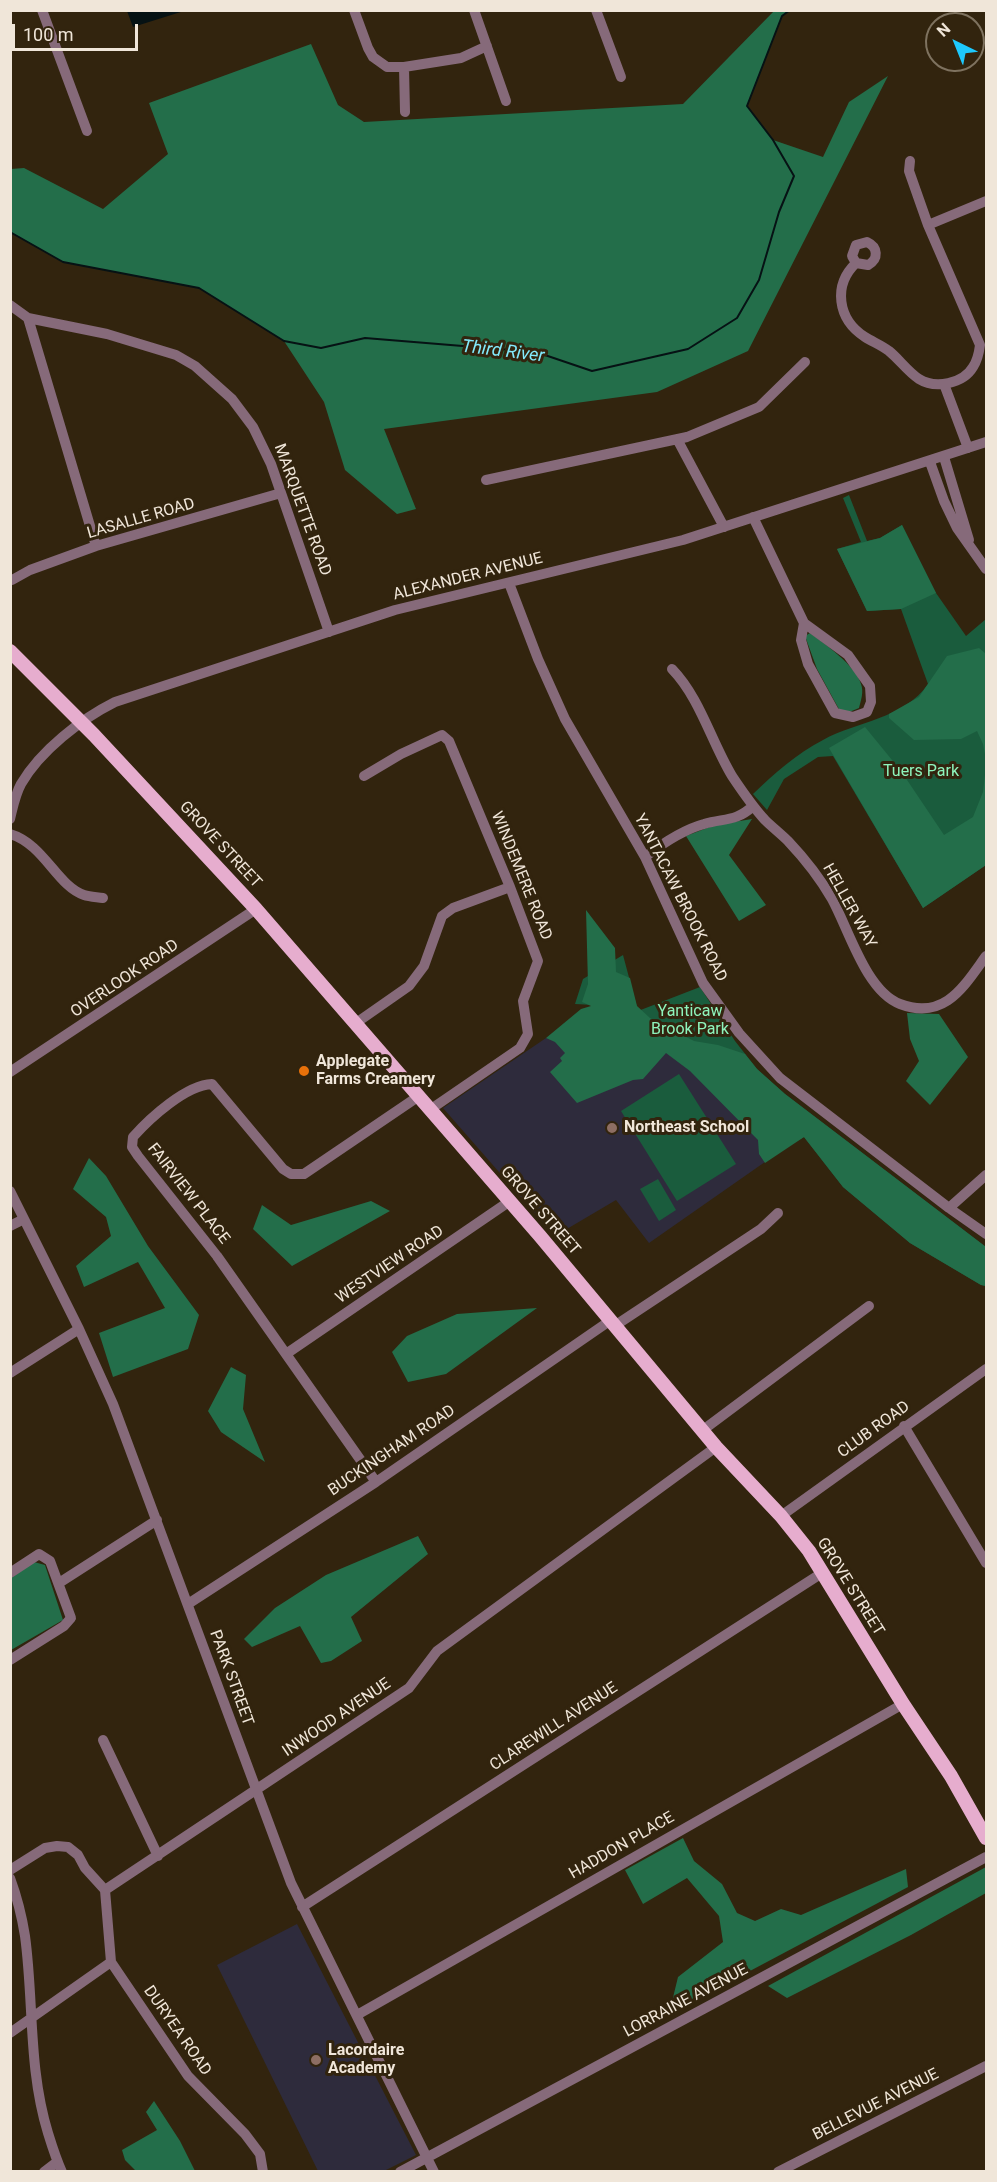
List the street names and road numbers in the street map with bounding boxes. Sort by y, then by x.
street label: MARQUETTE ROAD [269,441,335,579]
street label: LASALLE ROAD [85,494,197,544]
street label: ALEXANDER AVENUE [391,549,545,605]
street label: GROVE STREET [175,798,265,892]
street label: WINDEMERE ROAD [486,809,556,943]
street label: YANTACAW BROOK ROAD [629,811,731,985]
street label: HELLER WAY [818,860,880,952]
street label: OVERLOOK ROAD [68,936,182,1022]
street label: FAIRVIEW PLACE [143,1140,233,1248]
street label: GROVE STREET [496,1163,584,1259]
street label: WESTVIEW ROAD [332,1222,448,1308]
street label: CLUB ROAD [834,1397,914,1463]
street label: BUCKINGHAM ROAD [325,1401,459,1501]
street label: GROVE STREET [812,1535,888,1639]
street label: PARK STREET [205,1628,257,1728]
street label: INWOOD AVENUE [279,1675,395,1761]
street label: CLAREWILL AVENUE [487,1679,621,1775]
street label: HADDON PLACE [566,1808,678,1884]
street label: LORRAINE AVENUE [621,1960,751,2042]
street label: DURYEA ROAD [139,1982,215,2080]
street label: BELLEVUE AVENUE [810,2065,942,2145]

